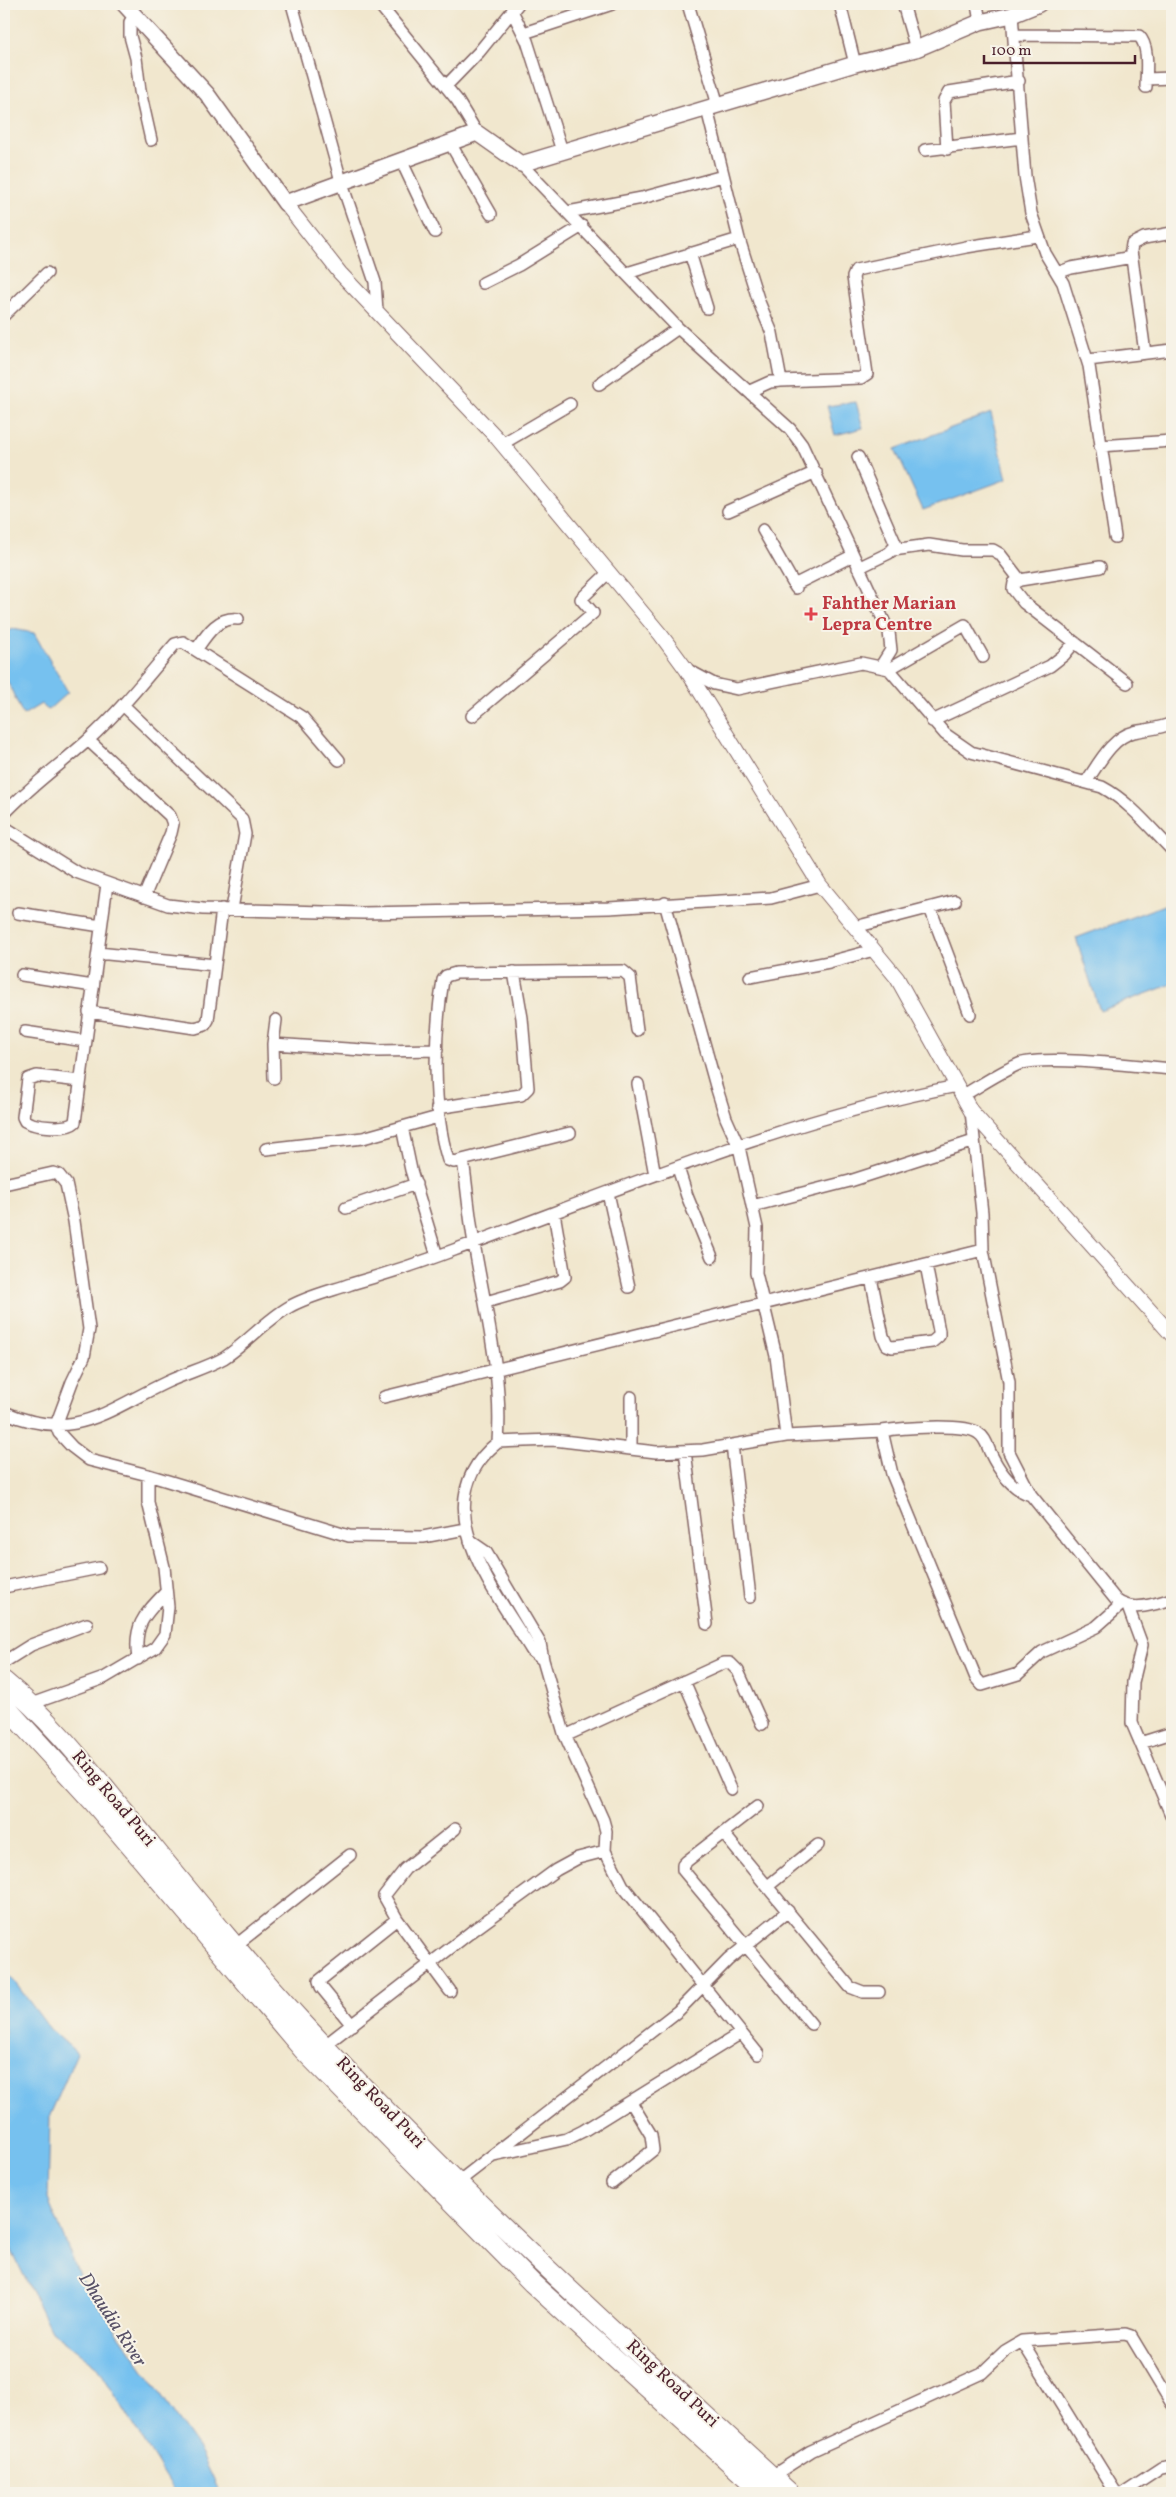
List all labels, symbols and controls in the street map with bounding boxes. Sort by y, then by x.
scale bar [984,32,1135,64]
text: 100 m [991,41,1031,62]
place label: Fahther Marian Lepra Centre [822,592,957,638]
marker: Fahther Marian Lepra Centre [804,607,818,621]
street label: Ring Road Puri [65,1745,161,1853]
street label: Ring Road Puri [330,2051,430,2155]
water label: Dhaudia River [72,2268,153,2373]
street label: Ring Road Puri [620,2334,724,2434]

